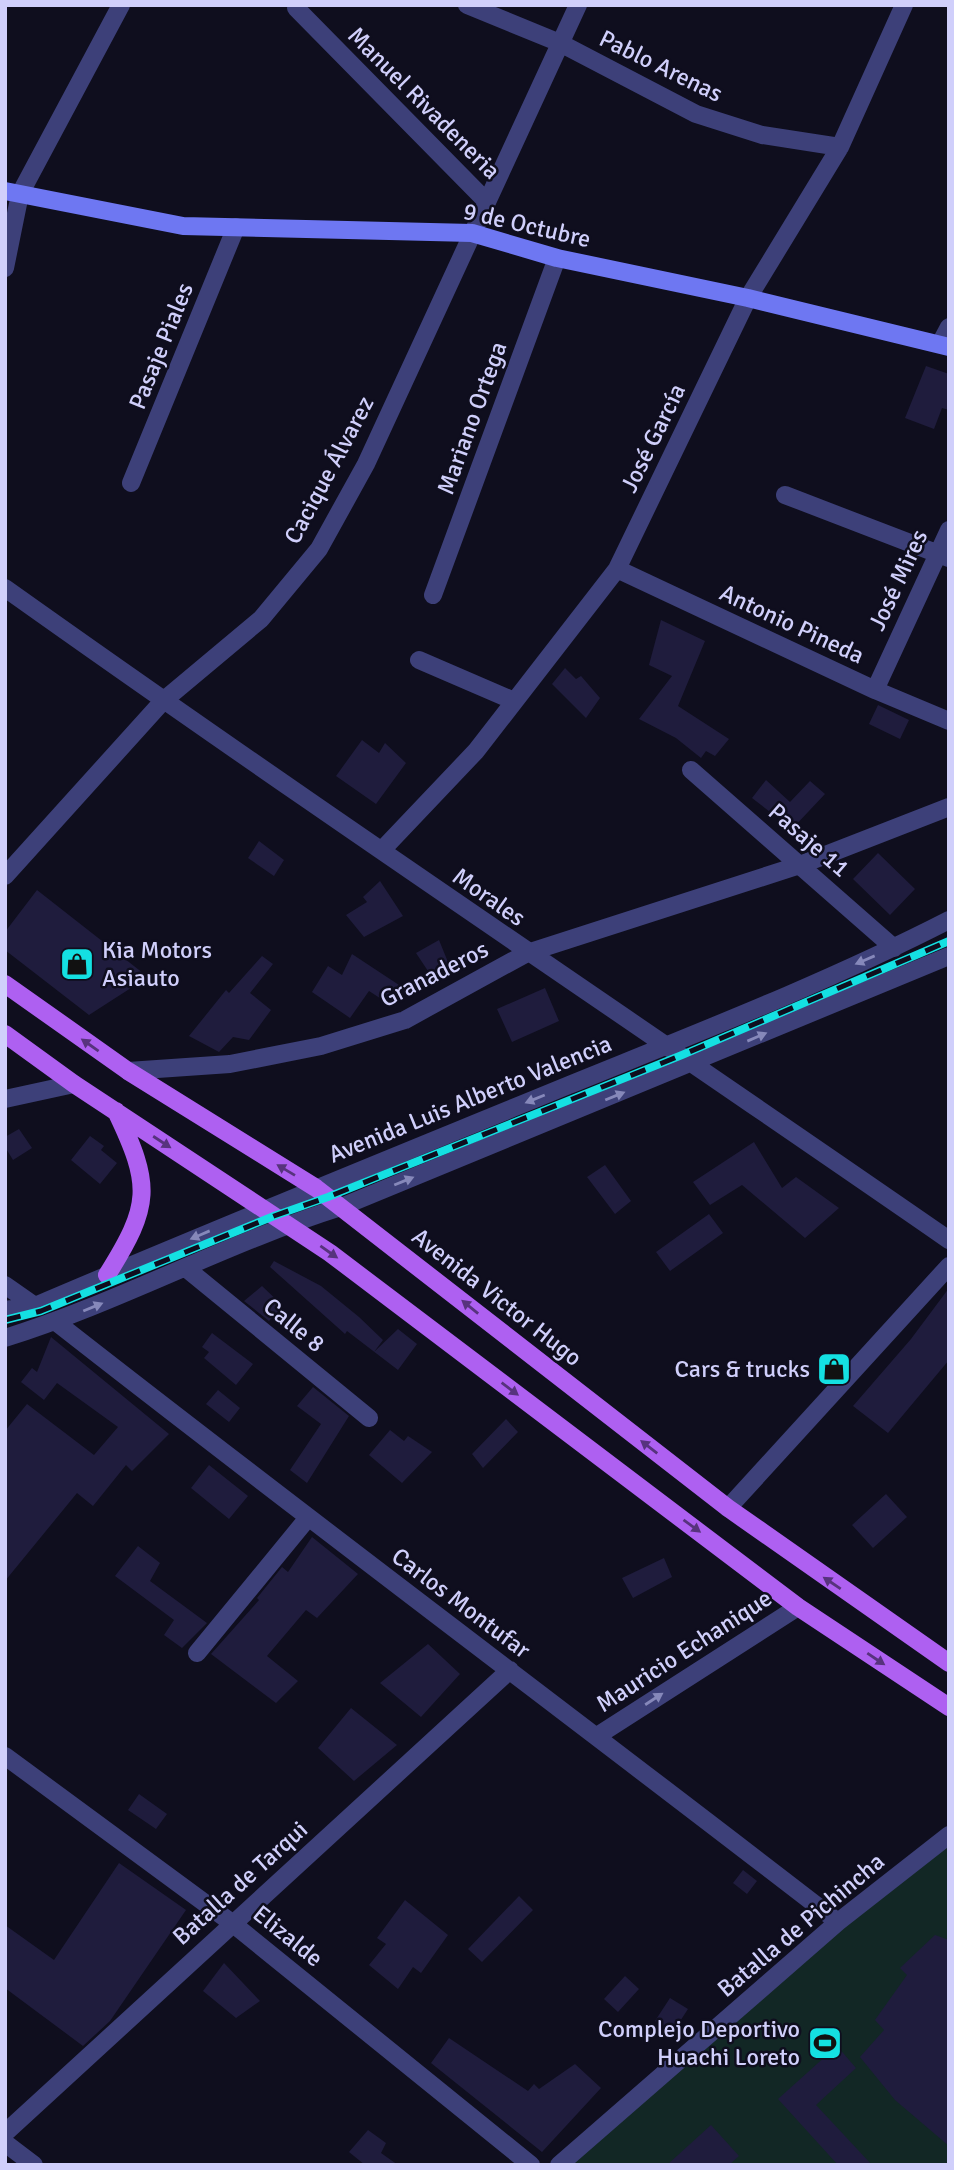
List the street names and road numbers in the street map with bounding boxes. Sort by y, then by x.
street label: Manuel Rivadeneria [341,20,507,186]
street label: Pablo Arenas [595,23,727,109]
street label: 9 de Octubre [460,196,594,254]
street label: Pasaje Piales [122,278,200,414]
street label: Mariano Ortega [430,337,514,499]
street label: José García [614,379,692,497]
street label: Cacique Álvarez [278,391,380,549]
street label: José Mires [862,525,934,635]
street label: Antonio Pineda [715,577,869,671]
street label: Pasaje 11 [762,797,856,883]
street label: Morales [447,861,531,933]
street label: Granaderos [375,934,493,1014]
street label: Avenida Luis Alberto Valencia [324,1028,616,1170]
street label: Avenida Victor Hugo [406,1221,588,1373]
street label: Calle 8 [257,1291,331,1359]
street label: Carlos Montufar [386,1541,536,1665]
street label: Mauricio Echanique [591,1583,777,1719]
street label: Batalla de Tarqui [166,1815,314,1951]
street label: Batalla de Pichincha [711,1846,891,2004]
street label: Elizalde [247,1899,329,1973]

